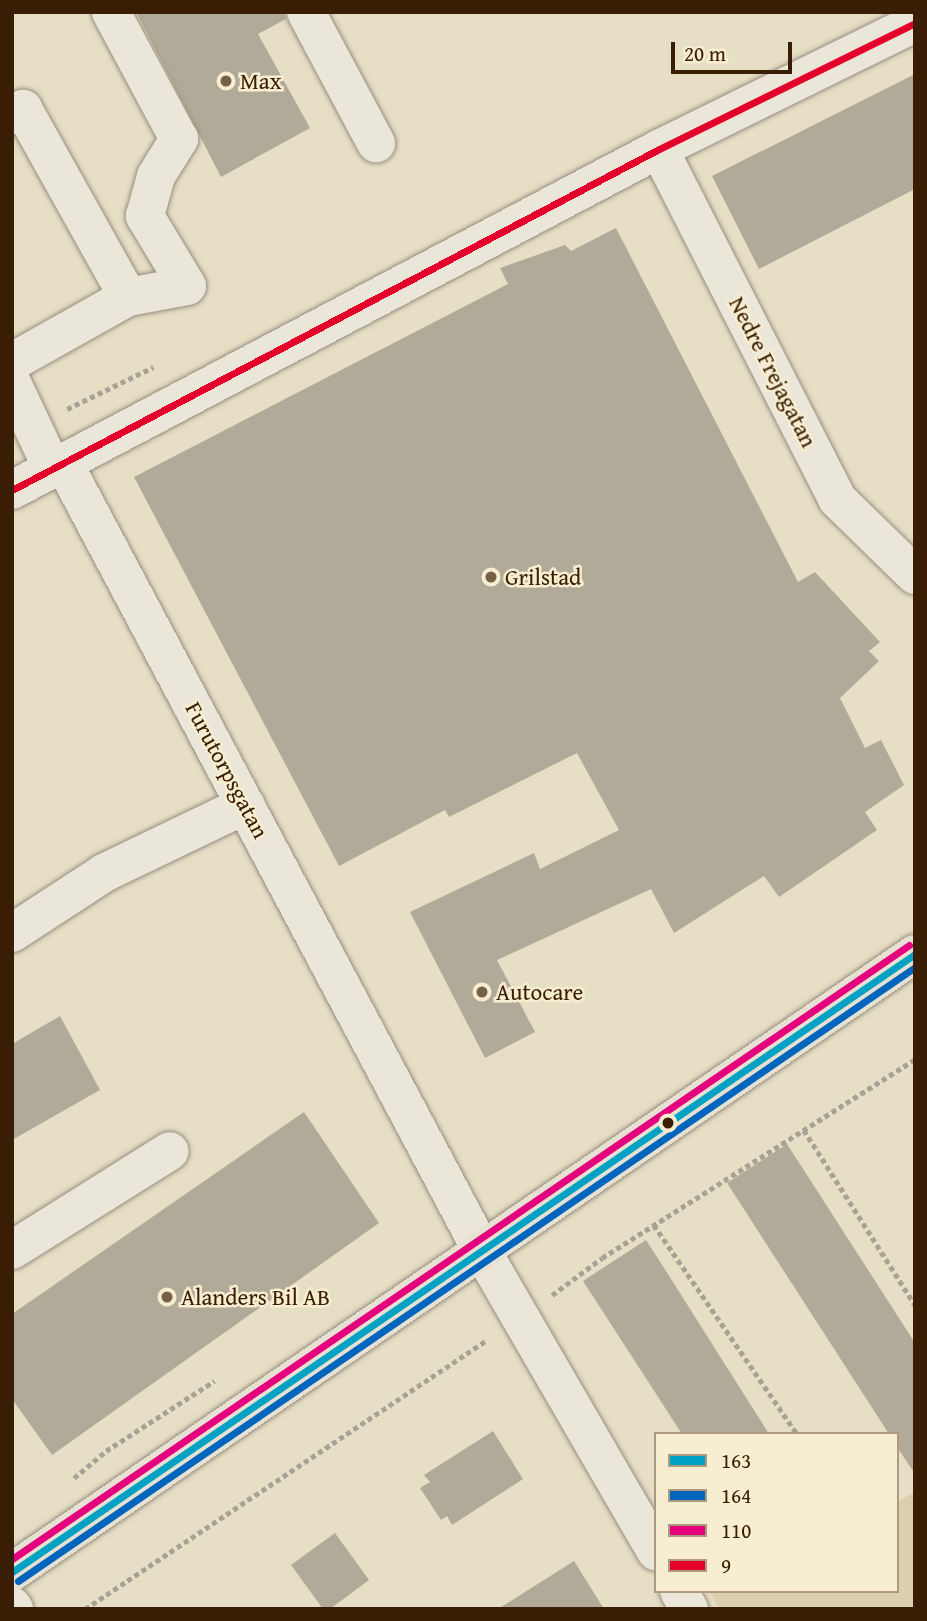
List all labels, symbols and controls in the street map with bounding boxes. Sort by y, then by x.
scale bar [675,28,796,72]
text: 20 m [684,38,726,69]
place label: Max [240,67,281,95]
marker: Max [218,73,234,89]
street label: Nedre Frejagatan [723,292,823,452]
place label: Grilstad [505,563,581,591]
marker: Grilstad [483,569,499,585]
street label: Furutorpsgatan [179,697,275,843]
place label: Autocare [496,978,583,1006]
marker: Autocare [474,984,490,1000]
unlabelled marker [661,1116,675,1130]
place label: Alanders Bil AB [181,1283,330,1311]
marker: Alanders Bil AB [159,1289,175,1305]
legend [654,1432,899,1593]
text: 163 [721,1445,751,1476]
text: 164 [721,1480,751,1511]
text: 110 [721,1515,751,1546]
text: 9 [721,1550,731,1581]

